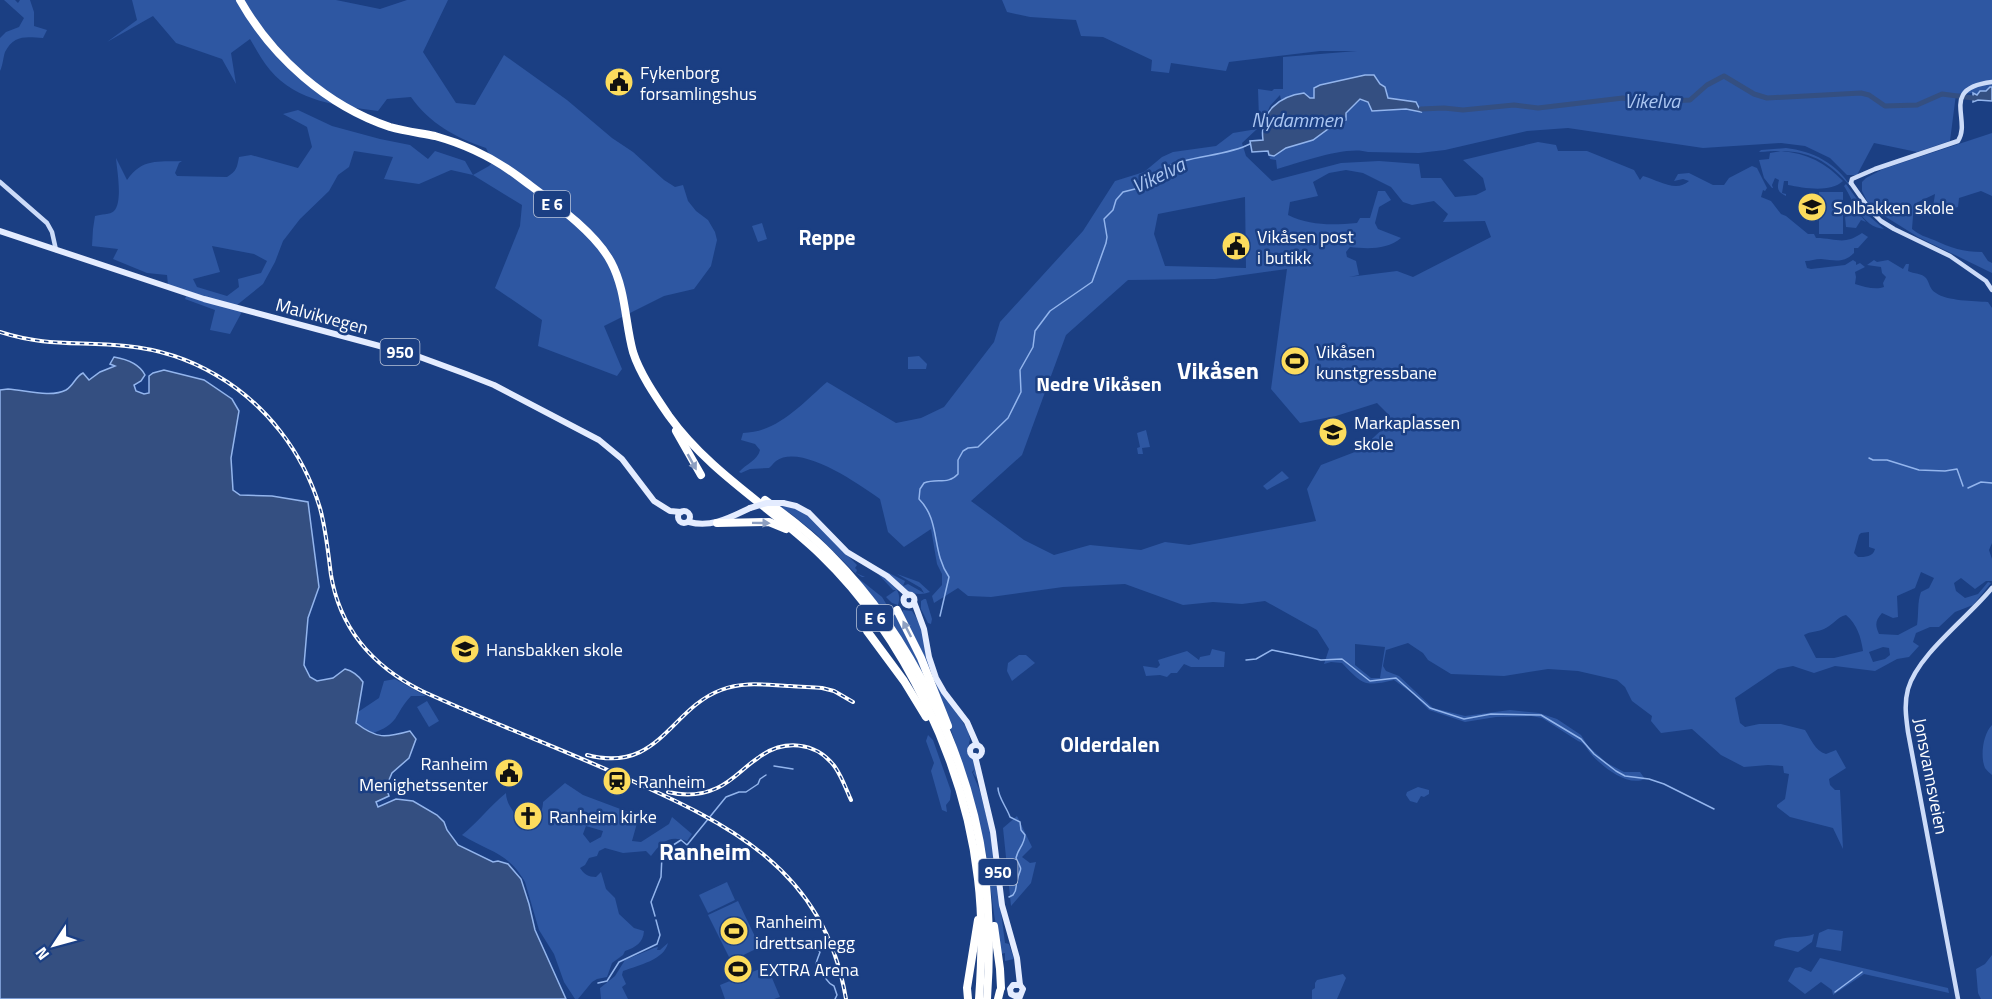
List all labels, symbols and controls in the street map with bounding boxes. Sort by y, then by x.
place label: Fykenborg forsamlingshus [640,59,757,107]
public building icon: Fykenborg forsamlingshus [603,66,635,98]
water label: Vikelva [1624,85,1681,116]
water label: Nydammen [1251,104,1344,135]
water label: Vikelva [1126,148,1191,201]
road number: E 6 [534,191,570,217]
school or university icon: Solbakken skole [1796,191,1828,223]
place label: Solbakken skole [1833,194,1954,221]
district label: Reppe [798,221,856,253]
place label: Vikåsen post i butikk [1257,223,1354,271]
public building icon: Vikåsen post i butikk [1220,230,1252,262]
street label: Malvikvegen [273,291,371,341]
place label: Vikåsen kunstgressbane [1316,338,1437,386]
road number: 950 [380,339,420,365]
sports icon: Vikåsen kunstgressbane [1279,345,1311,377]
district label: Vikåsen [1177,352,1259,388]
district label: Nedre Vikåsen [1036,368,1162,399]
place label: Markaplassen skole [1354,409,1460,457]
school or university icon: Markaplassen skole [1317,416,1349,448]
one-way arrow [687,454,698,470]
one-way arrow [752,518,771,527]
road number: E 6 [857,605,893,631]
one-way arrow [902,620,912,637]
school or university icon: Hansbakken skole [449,633,481,665]
place label: Hansbakken skole [486,636,623,663]
street label: Jonsvannsveien [1906,716,1956,836]
district label: Olderdalen [1060,728,1160,760]
place label: Ranheim Menighetssenter [359,750,488,798]
public building icon: Ranheim Menighetssenter [493,757,525,789]
station icon: Ranheim [601,765,633,797]
place label: Ranheim [638,768,706,795]
church icon: Ranheim kirke [512,800,544,832]
place label: Ranheim kirke [549,803,657,830]
district label: Ranheim [659,833,751,869]
road number: 950 [978,859,1018,885]
place label: Ranheim idrettsanlegg [755,908,855,956]
north arrow [24,915,84,975]
sports icon: Ranheim idrettsanlegg [718,915,750,947]
text: N [29,942,55,965]
sports icon: EXTRA Arena [722,953,754,985]
place label: EXTRA Arena [759,956,859,983]

